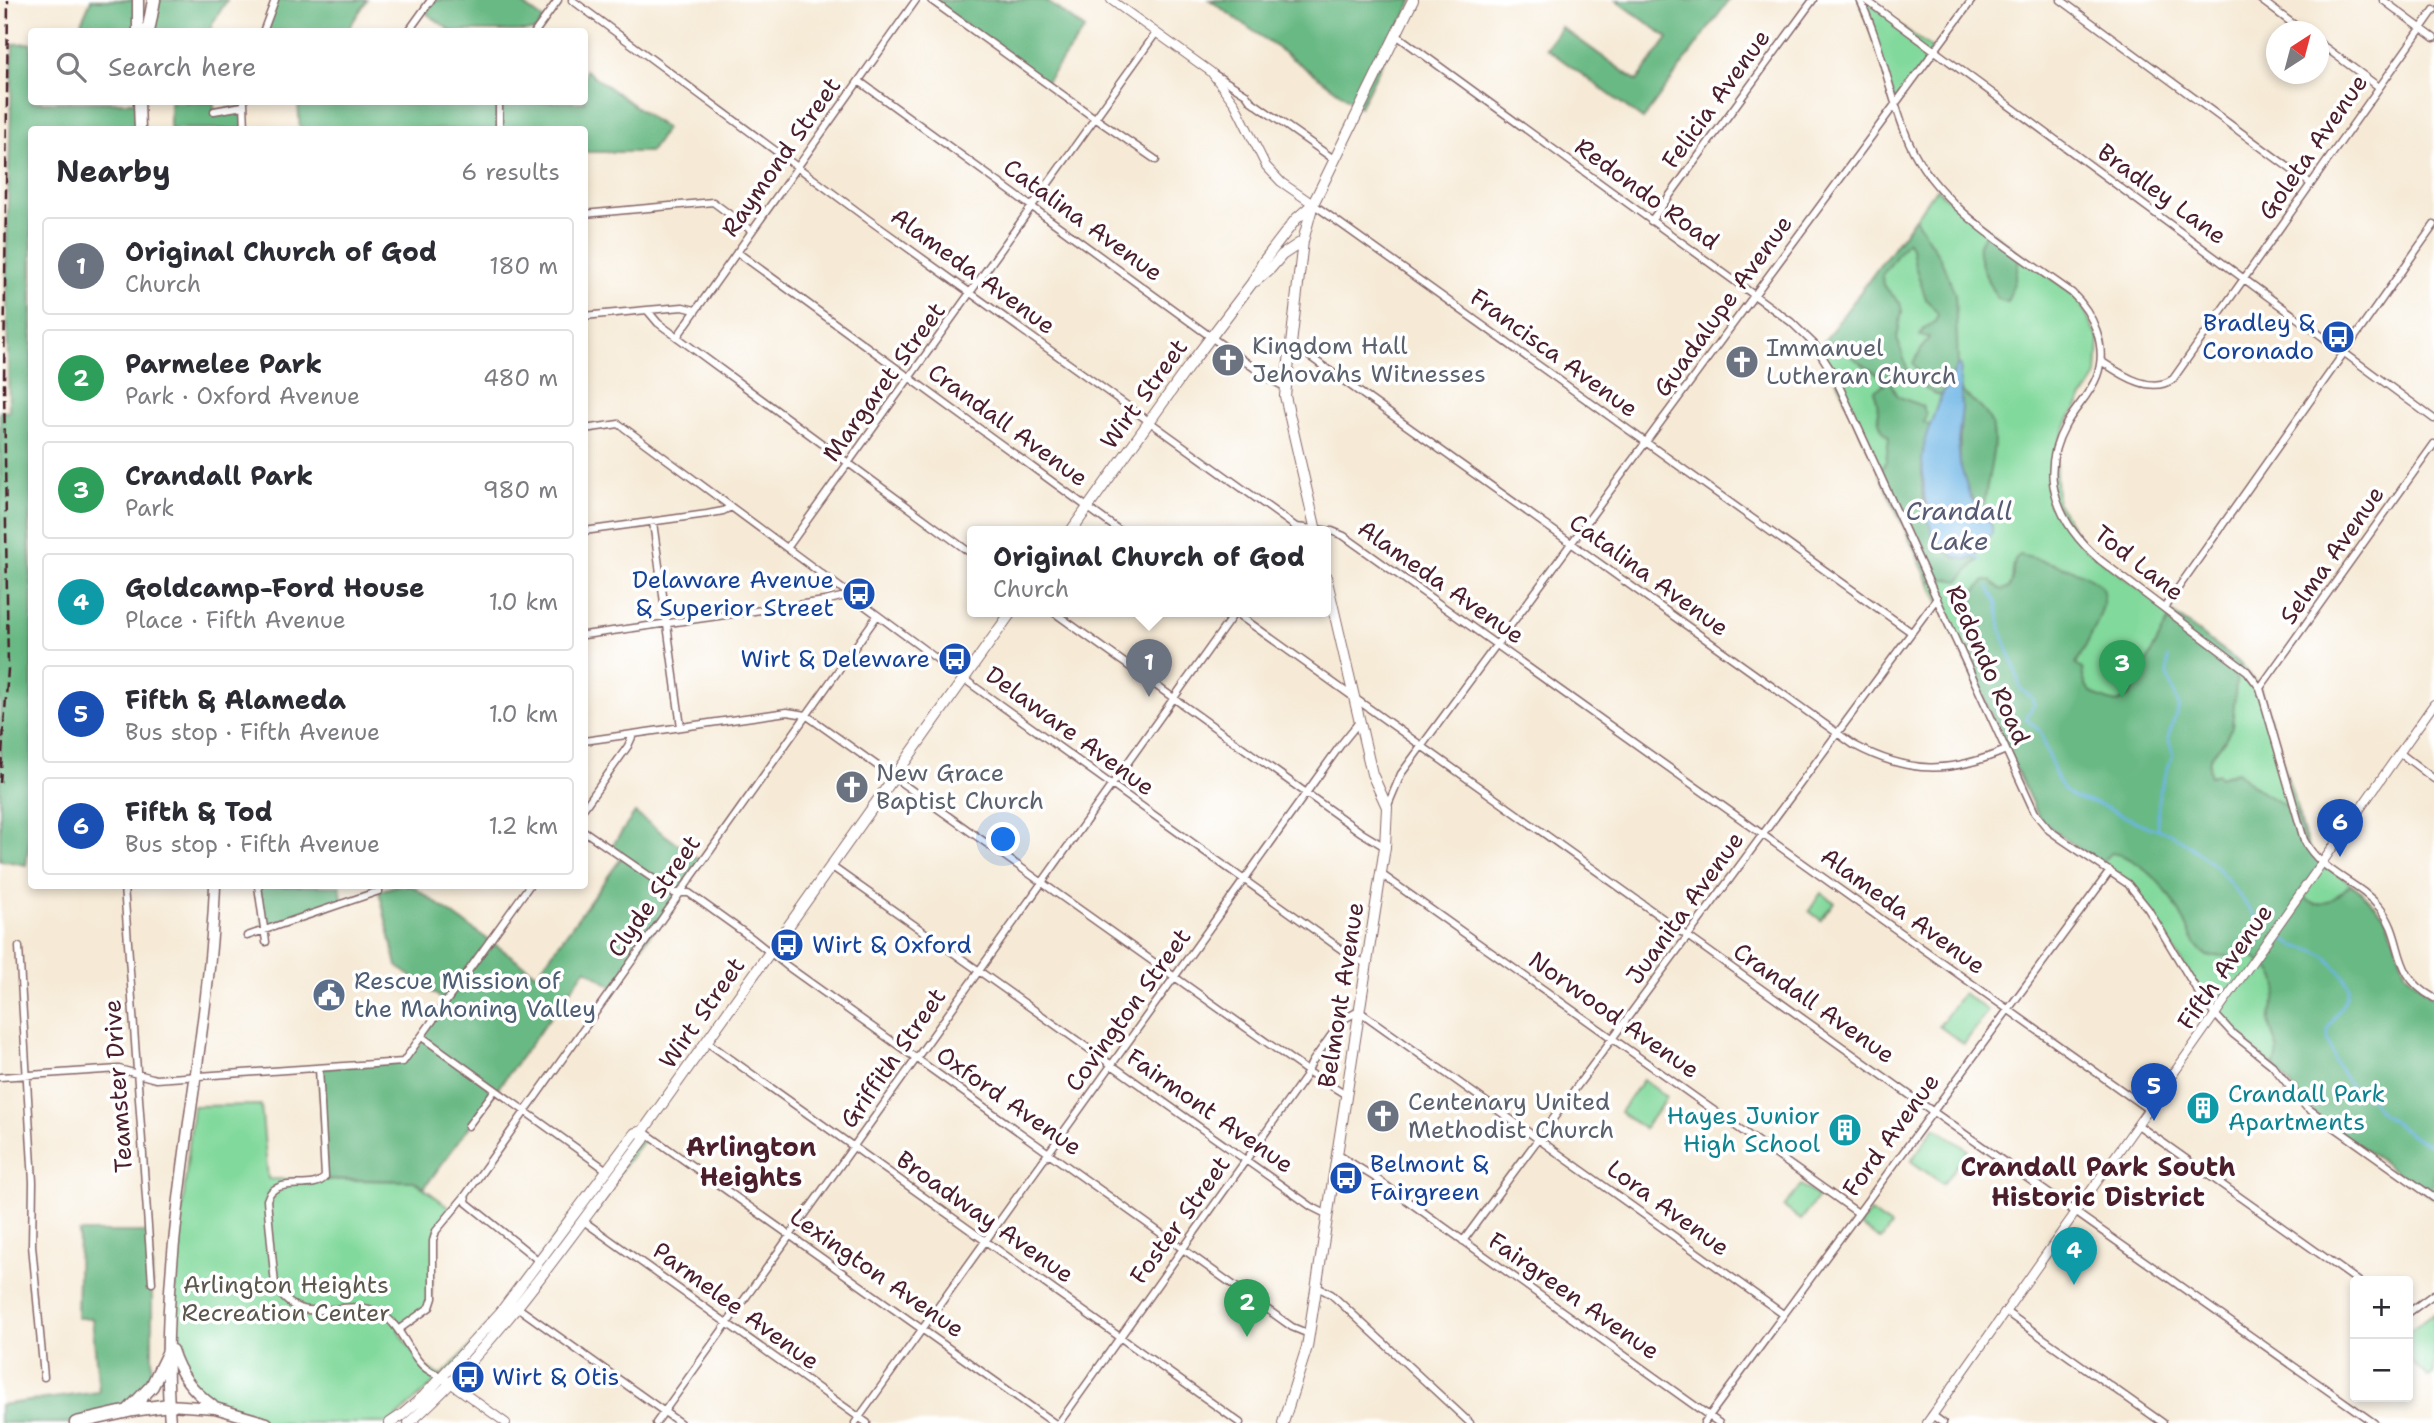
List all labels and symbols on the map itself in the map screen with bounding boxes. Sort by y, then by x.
north arrow [2266,21,2329,84]
street label: Felicia Avenue [1655,23,1777,175]
street label: Goleta Avenue [2251,68,2375,226]
street label: Raymond Street [714,71,848,243]
street label: Redondo Road [1568,131,1726,257]
street label: Bradley Lane [2091,136,2233,252]
street label: Catalina Avenue [997,151,1169,289]
street label: Alameda Avenue [884,200,1062,342]
street label: Guadalupe Avenue [1646,209,1800,403]
street label: Francisca Avenue [1464,281,1644,425]
street label: Margaret Street [815,296,953,468]
place label: Bradley & Coronado [2202,307,2315,367]
bus stop icon: Bradley & Coronado [2319,318,2357,356]
place label: Kingdom Hall Jehovahs Witnesses [1252,330,1486,390]
street label: Wirt Street [1093,332,1195,456]
place label: Immanuel Lutheran Church [1766,332,1957,392]
church icon: Kingdom Hall Jehovahs Witnesses [1209,341,1247,379]
church icon: Immanuel Lutheran Church [1723,343,1761,381]
street label: Crandall Avenue [922,356,1094,494]
street label: Selma Avenue [2272,479,2392,631]
water label: Crandall Lake [1905,493,2013,558]
street label: Catalina Avenue [1563,506,1735,644]
street label: Alameda Avenue [1351,513,1531,651]
street label: Tod Lane [2087,518,2191,608]
place label: Delaware Avenue & Superior Street [632,564,834,624]
bus stop icon: Delaware Avenue & Superior Street [840,575,878,613]
street label: Redondo Road [1939,580,2037,750]
pin: 1 [1126,639,1172,697]
bus stop icon: Wirt & Deleware [936,640,974,678]
pin: 3 [2099,640,2145,698]
place label: Wirt & Deleware [740,643,930,675]
street label: Delaware Avenue [979,659,1161,803]
place label: New Grace Baptist Church [876,757,1044,817]
church icon: New Grace Baptist Church [833,768,871,806]
pin: 6 [2317,799,2363,857]
your location [986,822,1020,856]
street label: Juanita Avenue [1619,825,1751,991]
street label: Clyde Street [600,829,708,963]
street label: Alameda Avenue [1814,840,1992,982]
street label: Fifth Avenue [2170,898,2280,1036]
street label: Belmont Avenue [1311,900,1371,1090]
street label: Covington Street [1058,922,1198,1098]
bus stop icon: Wirt & Oxford [768,926,806,964]
place label: Wirt & Oxford [812,929,972,961]
street label: Crandall Avenue [1727,935,1901,1071]
street label: Norwood Avenue [1522,944,1706,1086]
street label: Wirt Street [652,951,752,1075]
place label: Rescue Mission of the Mahoning Valley [354,965,596,1025]
public building icon: Rescue Mission of the Mahoning Valley [310,976,348,1014]
street label: Griffith Street [833,982,953,1134]
street label: Teamster Drive [96,998,140,1174]
street label: Oxford Avenue [930,1039,1088,1163]
street label: Fairmont Avenue [1120,1041,1300,1181]
pin: 5 [2131,1063,2177,1121]
street label: Ford Avenue [1835,1067,1947,1203]
place label: Crandall Park Apartments [2228,1078,2385,1138]
place label: Centenary United Methodist Church [1408,1086,1614,1146]
building icon: Crandall Park Apartments [2184,1089,2222,1127]
church icon: Centenary United Methodist Church [1364,1097,1402,1135]
place label: Hayes Junior High School [1667,1100,1821,1160]
building icon: Hayes Junior High School [1826,1111,1864,1149]
district label: Arlington Heights [686,1129,816,1194]
street label: Broadway Avenue [890,1144,1080,1290]
place label: Belmont & Fairgreen [1370,1148,1489,1208]
street label: Foster Street [1123,1149,1237,1291]
district label: Crandall Park South Historic District [1960,1149,2236,1214]
street label: Lora Avenue [1600,1153,1736,1263]
bus stop icon: Belmont & Fairgreen [1327,1159,1365,1197]
street label: Lexington Avenue [783,1201,971,1345]
street label: Fairgreen Avenue [1482,1225,1666,1367]
pin: 4 [2051,1227,2097,1285]
street label: Parmelee Avenue [646,1235,826,1377]
park label: Arlington Heights Recreation Center [182,1269,390,1329]
pin: 2 [1224,1279,1270,1337]
bus stop icon: Wirt & Otis [449,1358,487,1396]
place label: Wirt & Otis [492,1361,619,1393]

